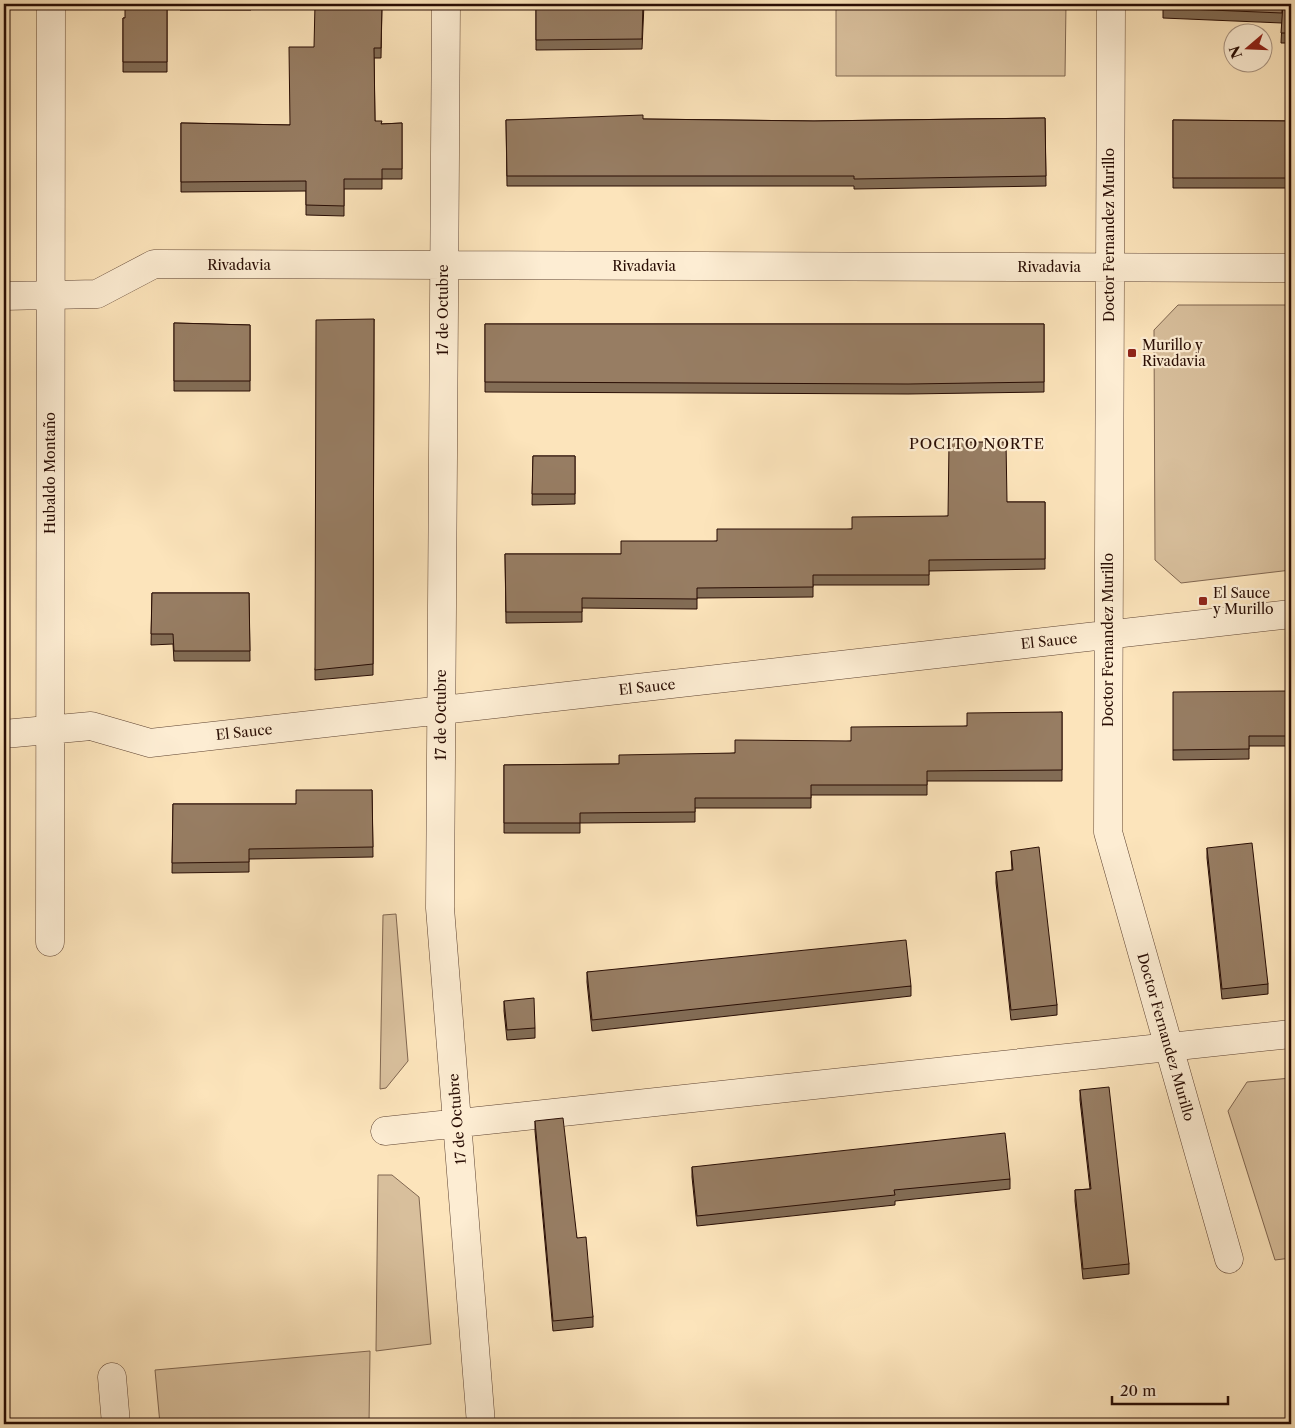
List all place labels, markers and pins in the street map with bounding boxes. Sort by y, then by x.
place label: Murillo y Rivadavia [1142,336,1206,370]
marker: Murillo y Rivadavia [1126,347,1138,359]
place label: El Sauce y Murillo [1212,584,1274,618]
marker: El Sauce y Murillo [1197,595,1209,607]

